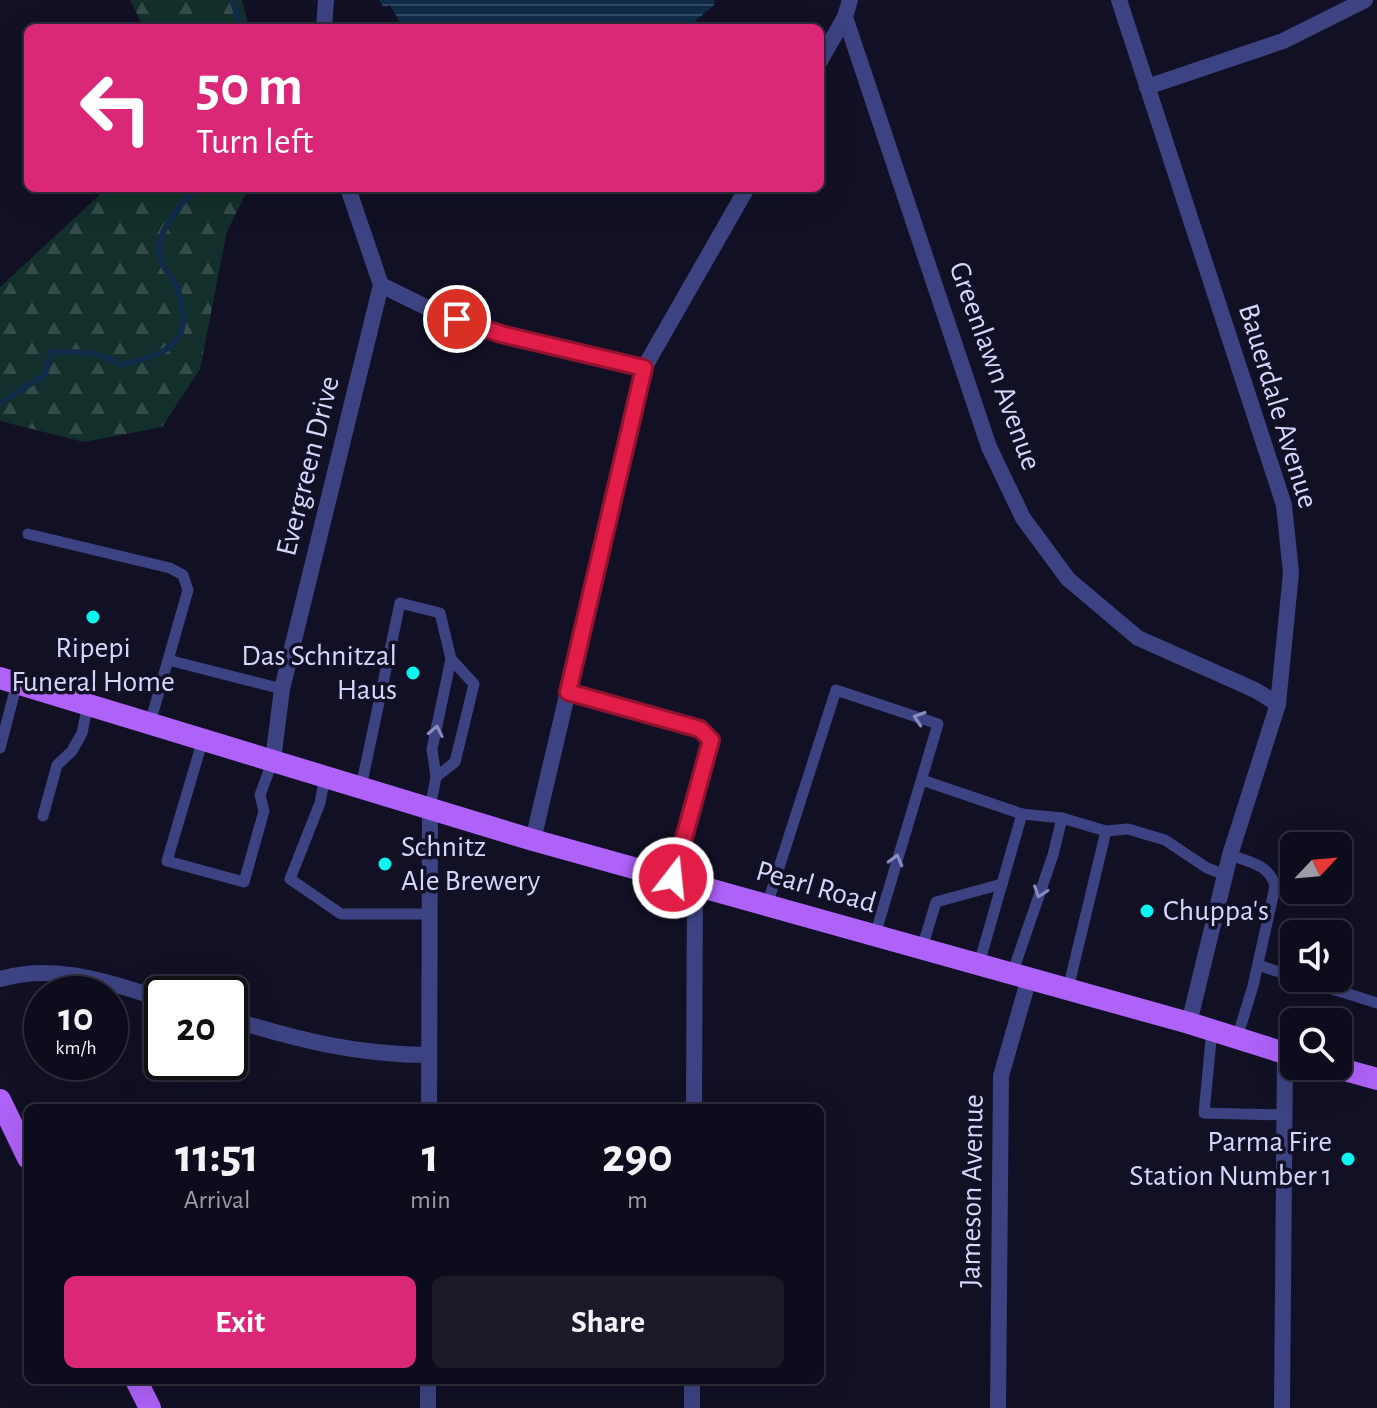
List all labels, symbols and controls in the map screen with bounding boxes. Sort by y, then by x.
icon: left [64,56,168,160]
text: 50 m [196,59,303,115]
text: Turn left [196,124,313,160]
street label: Greenlawn Avenue [943,258,1047,474]
pin [423,285,491,353]
icon: arrive [435,297,479,341]
street label: Bauerdale Avenue [1233,300,1323,512]
street label: Evergreen Drive [271,373,345,559]
marker: Ripepi Funeral Home [84,608,102,626]
place label: Ripepi Funeral Home [11,633,175,697]
place label: Das Schnitzal Haus [241,641,397,705]
marker: Das Schnitzal Haus [404,664,422,682]
one-way arrow [913,711,927,727]
one-way arrow [427,725,444,739]
place label: Schnitz Ale Brewery [401,832,541,896]
north arrow [1280,832,1352,904]
map controls [1280,832,1352,1080]
position arrow [631,836,715,920]
one-way arrow [887,853,903,867]
marker: Schnitz Ale Brewery [376,855,394,873]
street label: Pearl Road [753,856,879,918]
one-way arrow [1034,885,1050,899]
place label: Chuppa's [1163,896,1269,926]
marker: Chuppa's [1138,902,1156,920]
button: sound [1280,920,1352,992]
speed limit sign: 20 [144,976,248,1080]
text: 10 [58,998,94,1038]
button: search [1280,1008,1352,1080]
text: km/h [55,1038,97,1058]
street label: Jameson Avenue [955,1094,989,1288]
place label: Parma Fire Station Number 1 [1129,1127,1332,1191]
text: 11:51 [175,1133,259,1181]
text: 1 [422,1133,439,1181]
text: 290 [602,1133,673,1181]
marker: Parma Fire Station Number 1 [1339,1150,1357,1168]
text: Arrival [184,1187,250,1213]
text: min [410,1187,451,1213]
text: m [627,1187,648,1213]
button: Exit [64,1276,416,1368]
button: Share [432,1276,784,1368]

